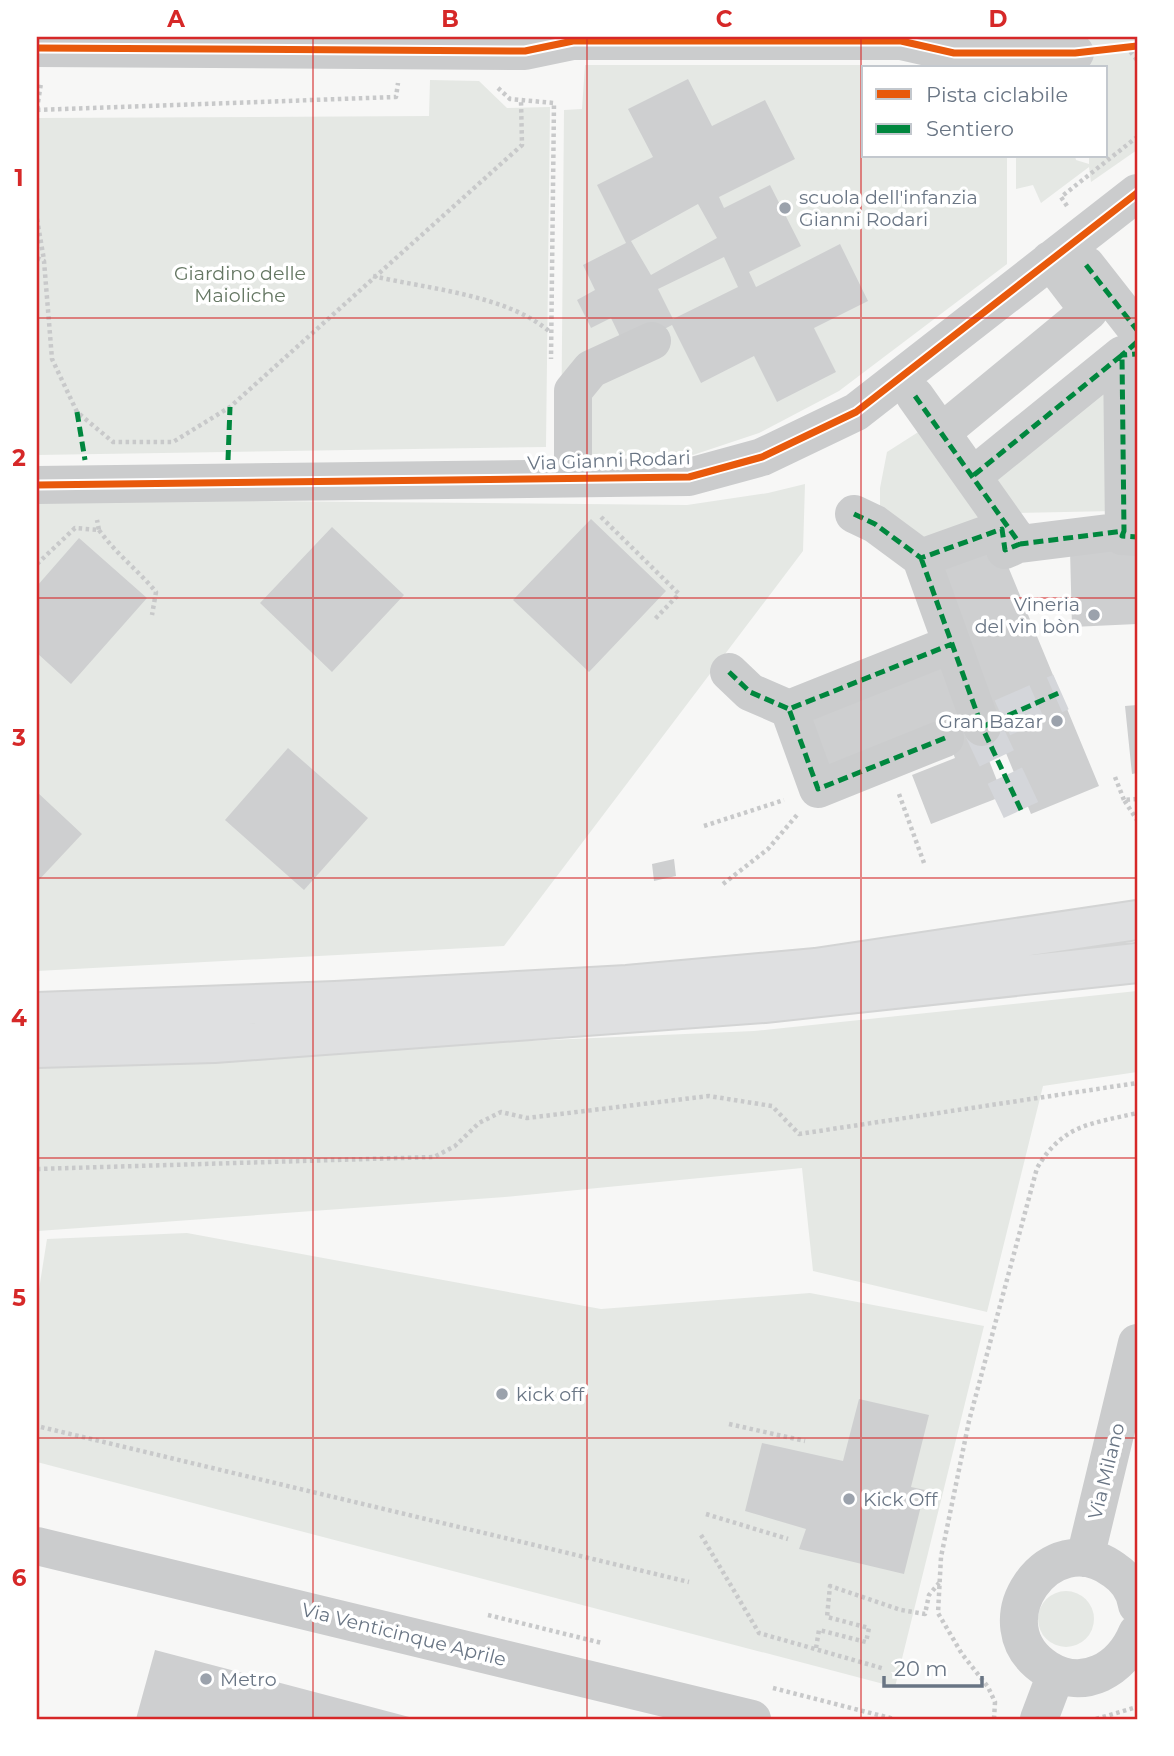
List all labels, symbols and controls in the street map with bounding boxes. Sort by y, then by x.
text: A [166,5,185,33]
text: B [441,5,459,33]
text: C [716,5,733,33]
text: D [989,5,1008,33]
legend [862,66,1108,158]
text: Pista ciclabile [926,82,1068,107]
text: Sentiero [926,116,1014,141]
text: 1 [14,164,24,192]
place label: scuola dell'infanzia Gianni Rodari [799,186,978,231]
marker: scuola dell'infanzia Gianni Rodari [777,200,793,216]
park label: Giardino delle Maioliche [174,262,306,307]
text: 2 [12,444,26,472]
street label: Via Gianni Rodari [527,446,691,475]
place label: Vineria del vin bòn [975,593,1080,638]
marker: Vineria del vin bòn [1086,607,1102,623]
place label: Gran Bazar [938,710,1043,733]
marker: Gran Bazar [1049,713,1065,729]
text: 3 [11,724,26,752]
text: 4 [11,1004,27,1032]
text: 5 [12,1284,26,1312]
place label: kick off [516,1383,586,1406]
marker: kick off [494,1386,510,1402]
street label: Via Milano [1083,1420,1130,1522]
place label: Kick Off [863,1488,939,1511]
marker: Kick Off [841,1491,857,1507]
text: 6 [12,1564,27,1592]
street label: Via Venticinque Aprile [299,1598,508,1671]
scale bar [884,1644,982,1688]
text: 20 m [894,1656,948,1681]
place label: Metro [220,1668,277,1691]
marker: Metro [198,1671,214,1687]

